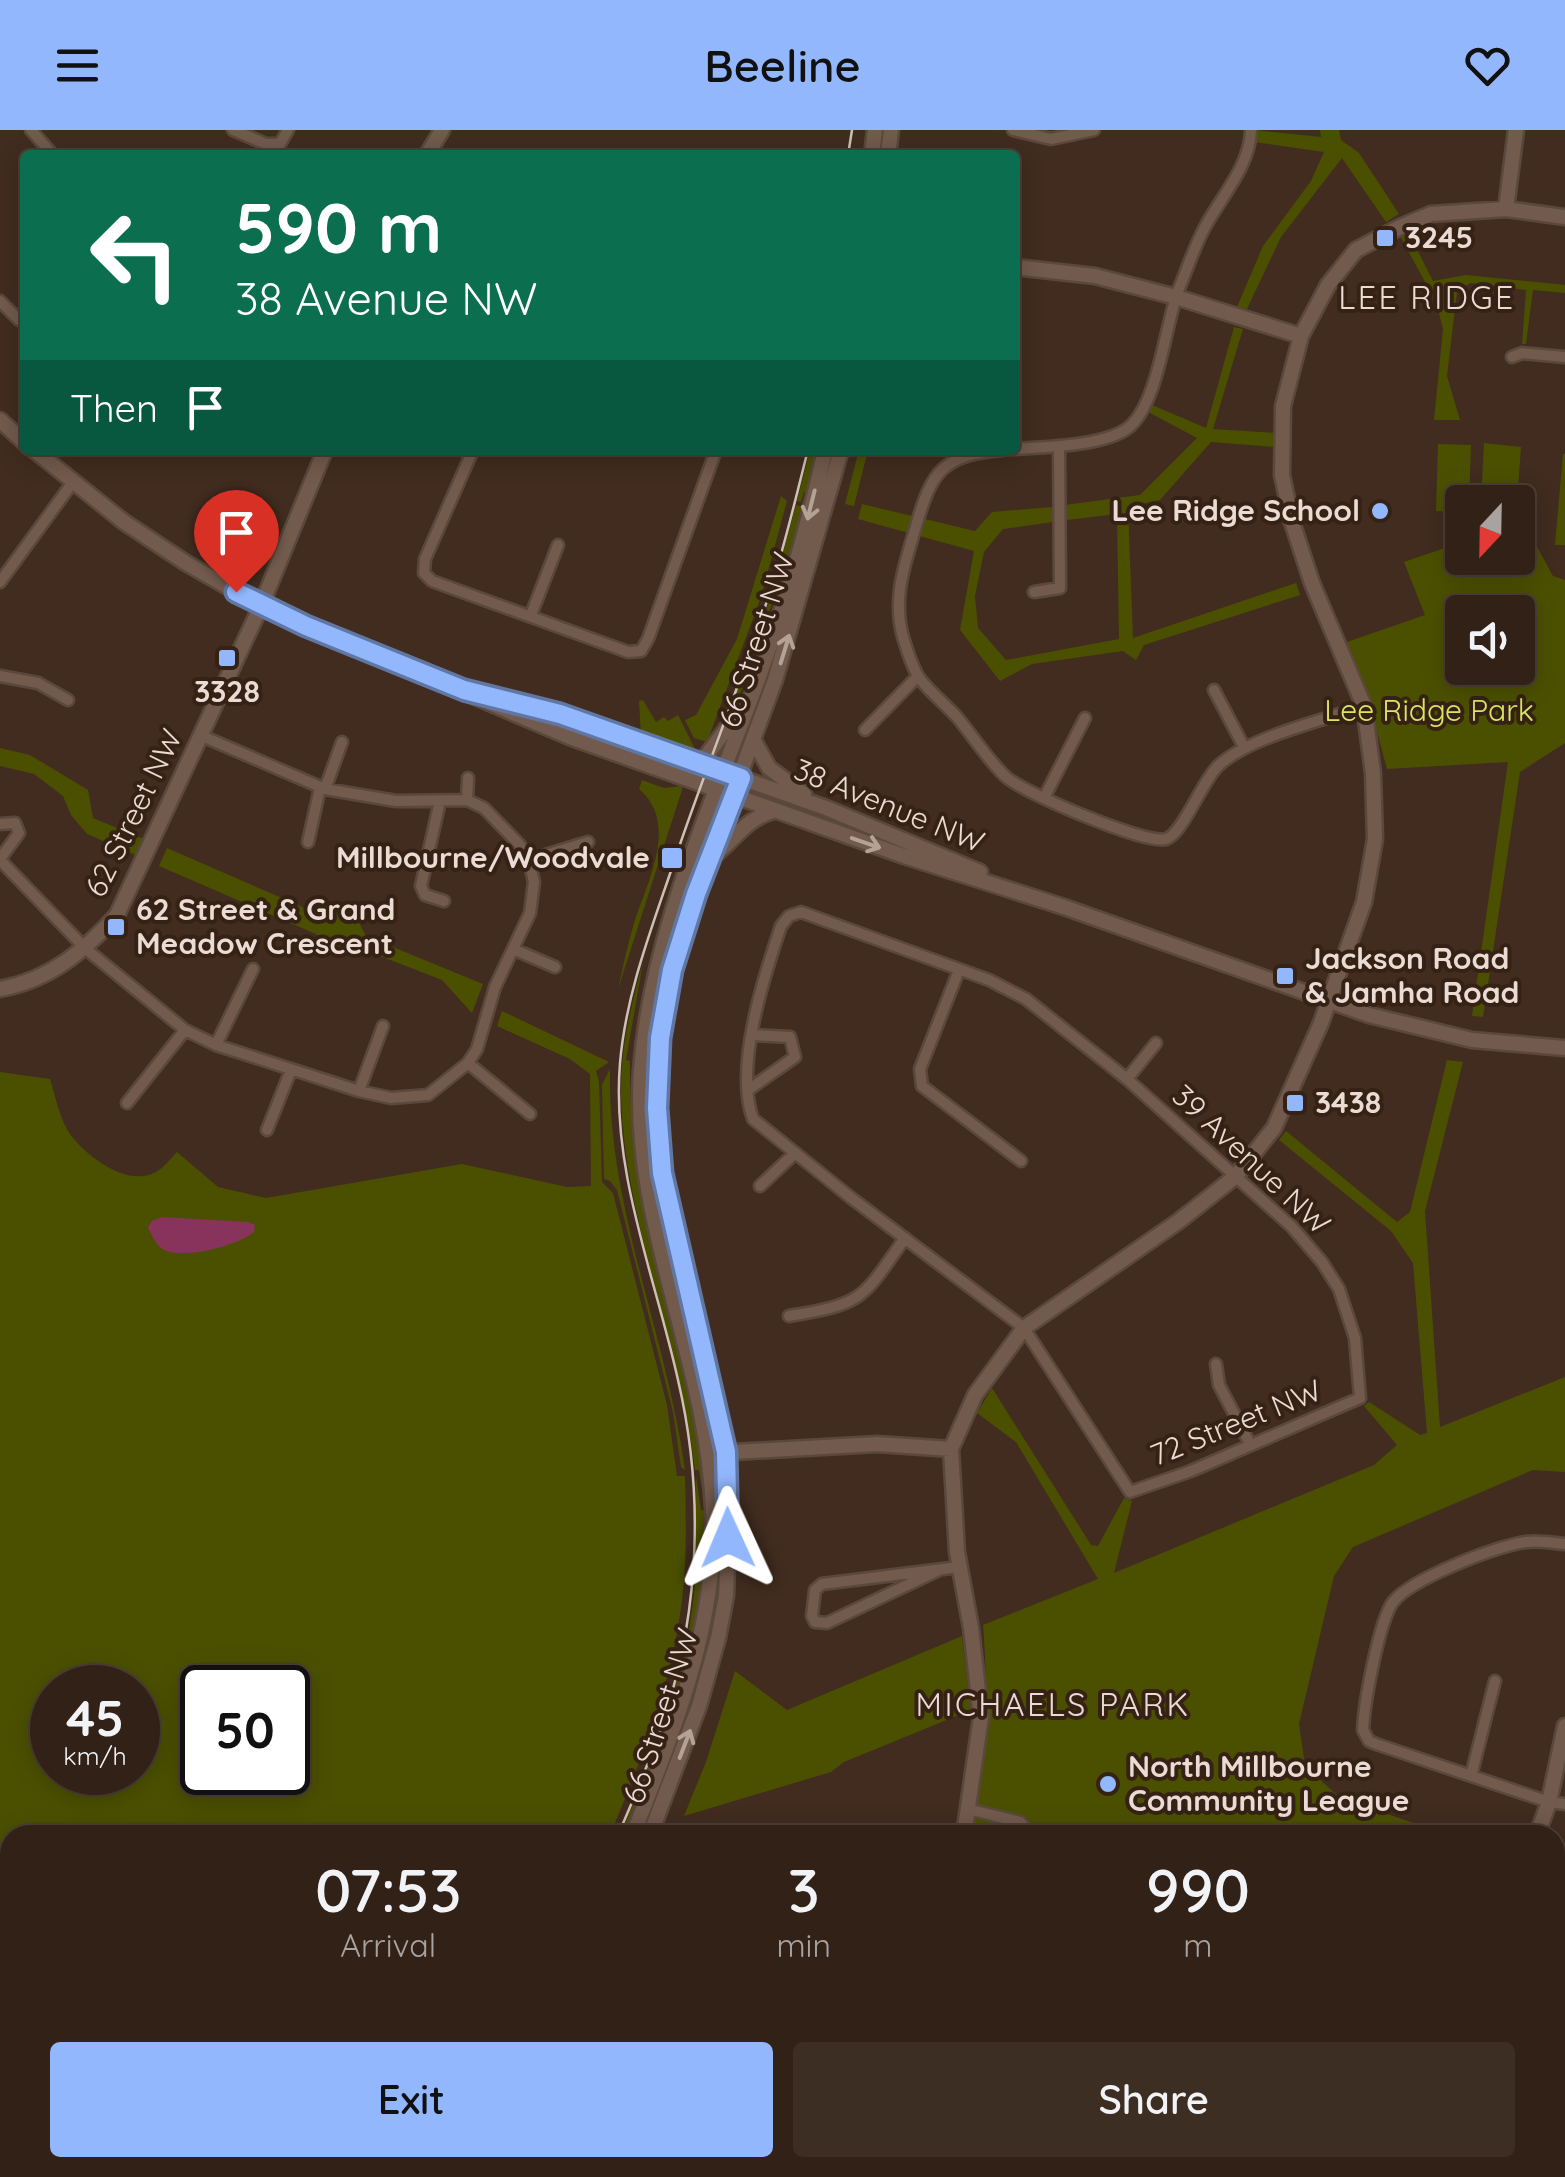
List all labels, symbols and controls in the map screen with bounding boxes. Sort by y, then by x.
text: Beeline [704,37,861,93]
icon: menu [50,38,105,93]
icon: heart [1460,38,1515,93]
text: 590 m [235,183,442,271]
icon: left [70,190,200,320]
place label: 3245 [1405,218,1473,256]
marker: 3245 [1374,227,1396,249]
text: 38 Avenue NW [235,270,538,326]
district label: LEE RIDGE [1338,277,1516,317]
icon: arrive [178,380,233,435]
text: Then [70,384,158,432]
north arrow [1445,485,1535,575]
map controls [1445,485,1535,685]
one-way arrow [801,489,820,520]
pin [194,490,279,593]
place label: Lee Ridge School [1112,491,1360,529]
marker: Lee Ridge School [1369,500,1391,522]
icon: arrive [209,505,264,560]
street label: 66 Street NW [710,548,802,732]
button: sound [1445,595,1535,685]
one-way arrow [777,633,795,665]
marker: 3328 [216,647,238,669]
place label: 3328 [194,672,260,710]
park label: Lee Ridge Park [1324,691,1534,729]
street label: 62 Street NW [76,722,190,903]
street label: 38 Avenue NW [789,750,990,860]
one-way arrow [850,835,881,853]
place label: Millbourne/Woodvale [336,838,650,876]
marker: Millbourne/Woodvale [659,845,685,871]
place label: 62 Street & Grand Meadow Crescent [136,890,395,962]
marker: 62 Street & Grand Meadow Crescent [105,916,127,938]
place label: Jackson Road & Jamha Road [1305,939,1519,1011]
marker: Jackson Road & Jamha Road [1274,965,1296,987]
street label: 39 Avenue NW [1165,1076,1339,1242]
place label: 3438 [1315,1083,1381,1121]
marker: 3438 [1284,1092,1306,1114]
street label: 72 Street NW [1145,1371,1327,1474]
position arrow [676,1486,780,1590]
street label: 66 Street NW [614,1624,706,1808]
speed limit sign: 50 [180,1665,310,1795]
district label: MICHAELS PARK [915,1684,1191,1724]
text: 45 [66,1686,124,1749]
one-way arrow [677,1729,695,1760]
text: km/h [63,1740,127,1771]
place label: North Millbourne Community League [1128,1747,1409,1819]
marker: North Millbourne Community League [1097,1773,1119,1795]
text: 07:53 [315,1852,461,1927]
text: 3 [788,1852,820,1927]
text: 990 [1146,1852,1250,1927]
text: Arrival [340,1925,436,1965]
text: min [776,1925,831,1965]
text: m [1183,1925,1213,1965]
button: Exit [50,2042,773,2157]
button: Share [793,2042,1515,2157]

